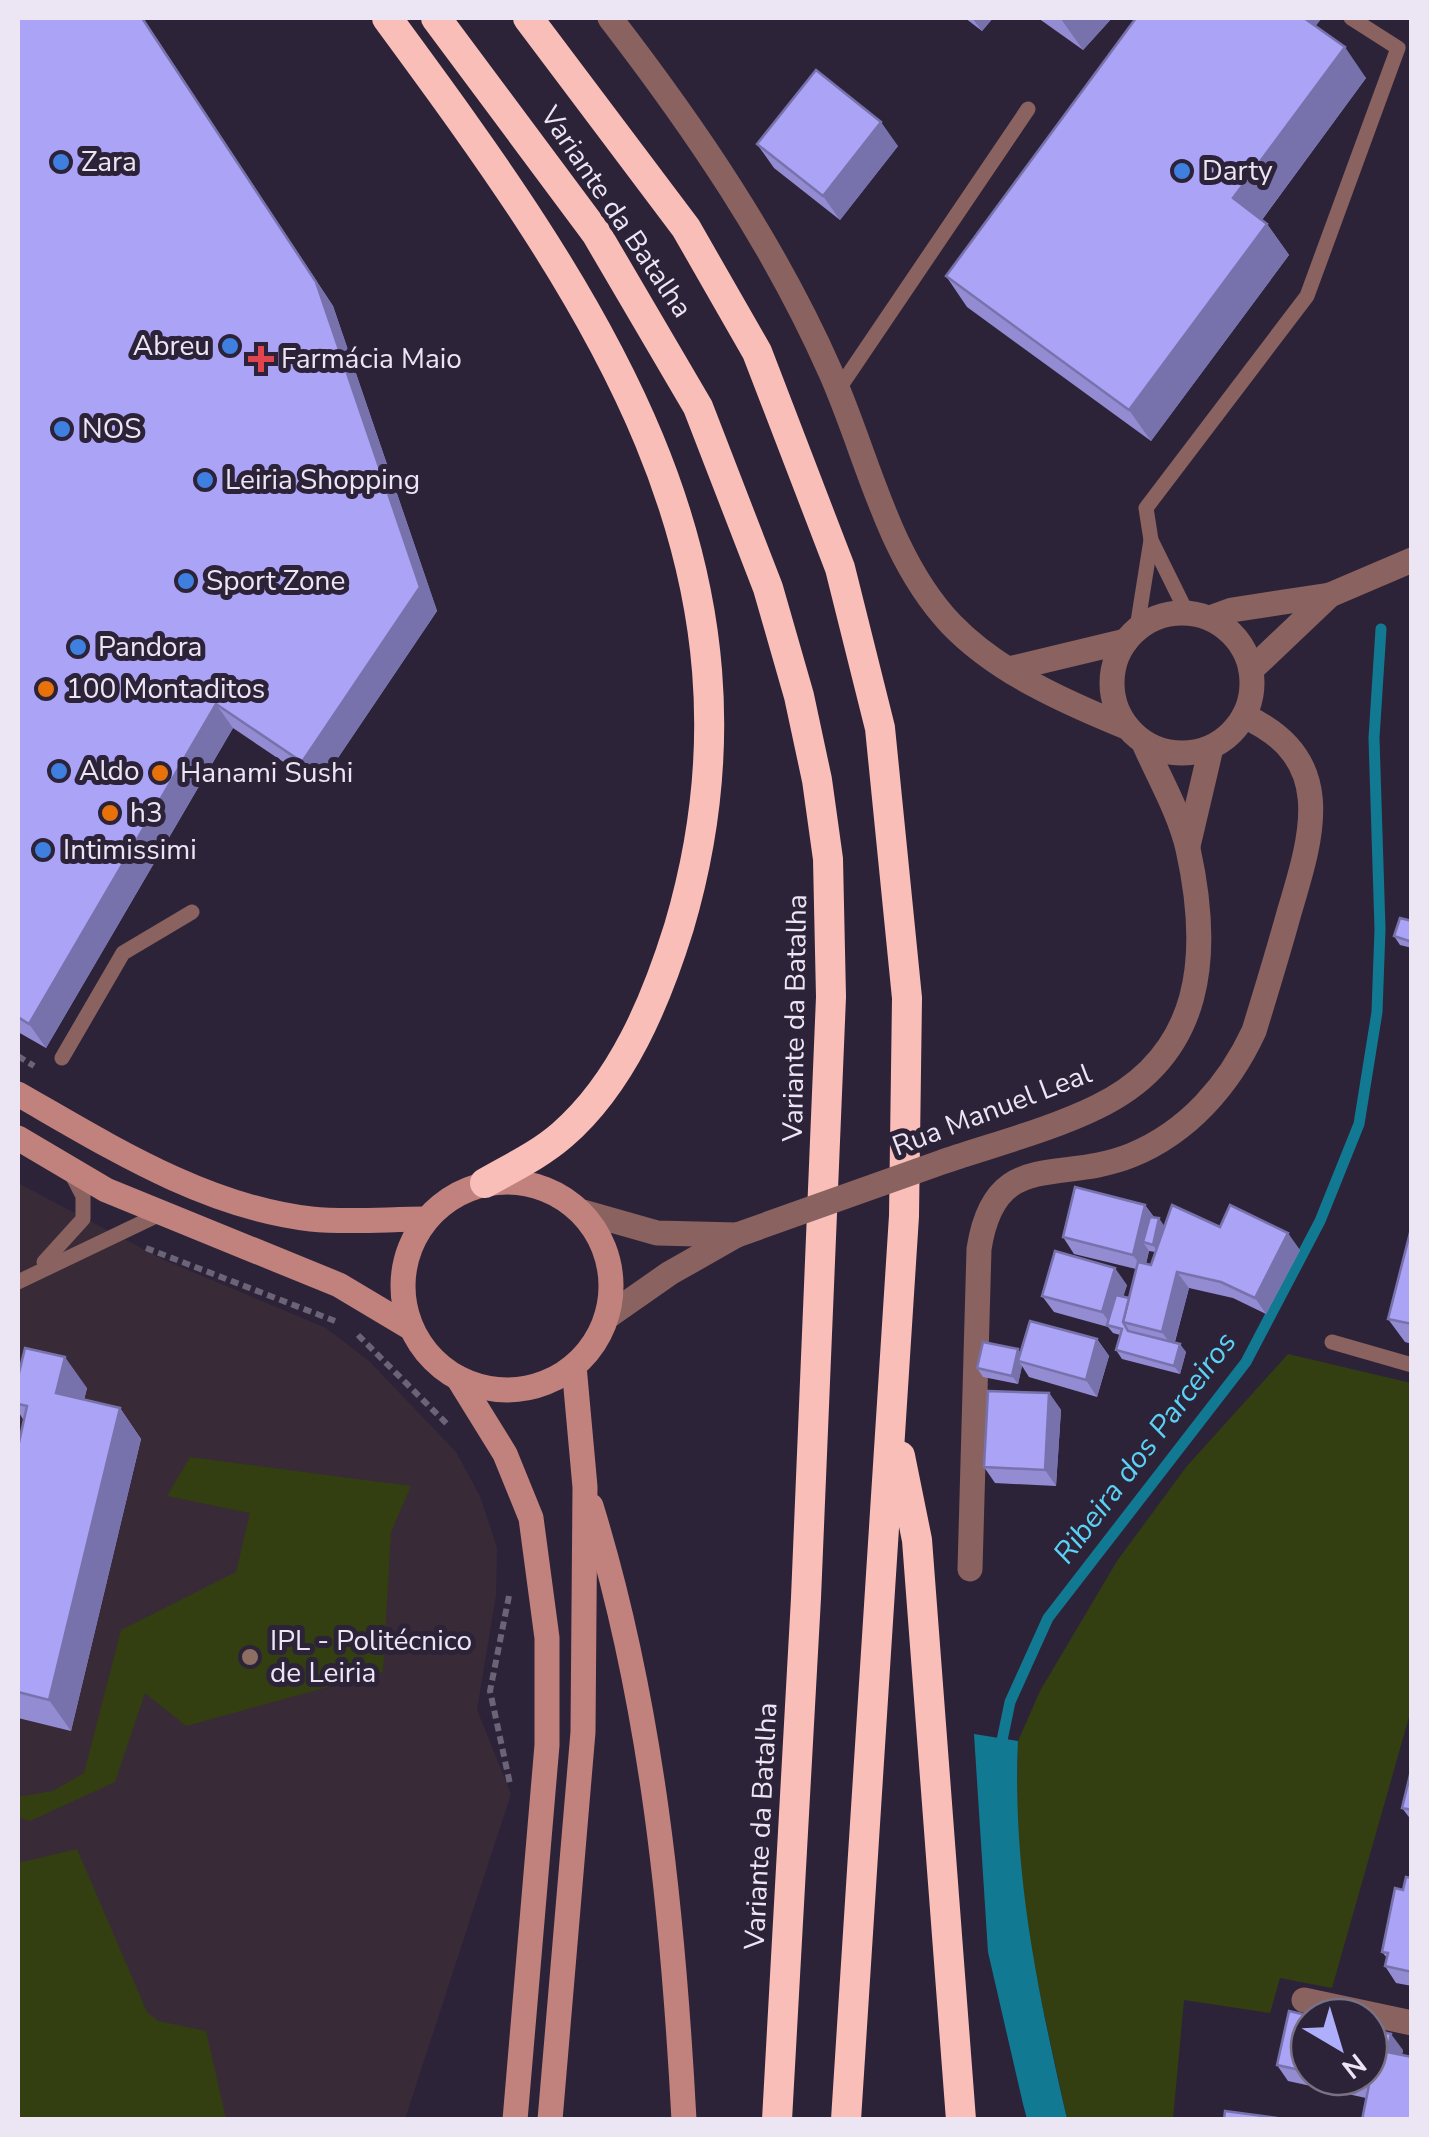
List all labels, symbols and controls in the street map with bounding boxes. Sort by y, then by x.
street label: Variante da Batalha [531,98,701,325]
place label: Zara [81,143,137,181]
marker: Zara [50,151,72,173]
place label: Darty [1202,152,1273,190]
marker: Darty [1171,160,1193,182]
place label: Abreu [133,327,210,365]
marker: Abreu [219,335,241,357]
place label: Farmácia Maio [281,340,462,378]
marker: Farmácia Maio [250,348,272,370]
place label: NOS [82,410,141,448]
marker: NOS [51,418,73,440]
place label: Leiria Shopping [225,461,420,499]
marker: Leiria Shopping [194,469,216,491]
place label: Sport Zone [206,562,345,600]
marker: Sport Zone [175,570,197,592]
place label: Pandora [98,628,202,666]
marker: Pandora [67,636,89,658]
place label: 100 Montaditos [66,670,265,708]
marker: 100 Montaditos [35,678,57,700]
place label: Aldo [79,752,139,790]
place label: Hanami Sushi [180,754,353,792]
marker: Aldo [48,760,70,782]
marker: Hanami Sushi [149,762,171,784]
place label: h3 [130,794,163,832]
marker: h3 [99,802,121,824]
place label: Intimissimi [63,831,197,869]
marker: Intimissimi [32,839,54,861]
street label: Variante da Batalha [774,894,816,1143]
street label: Rua Manuel Leal [887,1054,1098,1165]
water label: Ribeira dos Parceiros [1044,1324,1246,1572]
place label: IPL - Politécnico de Leiria [270,1622,472,1692]
marker: IPL - Politécnico de Leiria [239,1646,261,1668]
street label: Variante da Batalha [736,1702,786,1951]
north arrow [1289,1997,1389,2097]
text: N [1334,2044,1374,2087]

